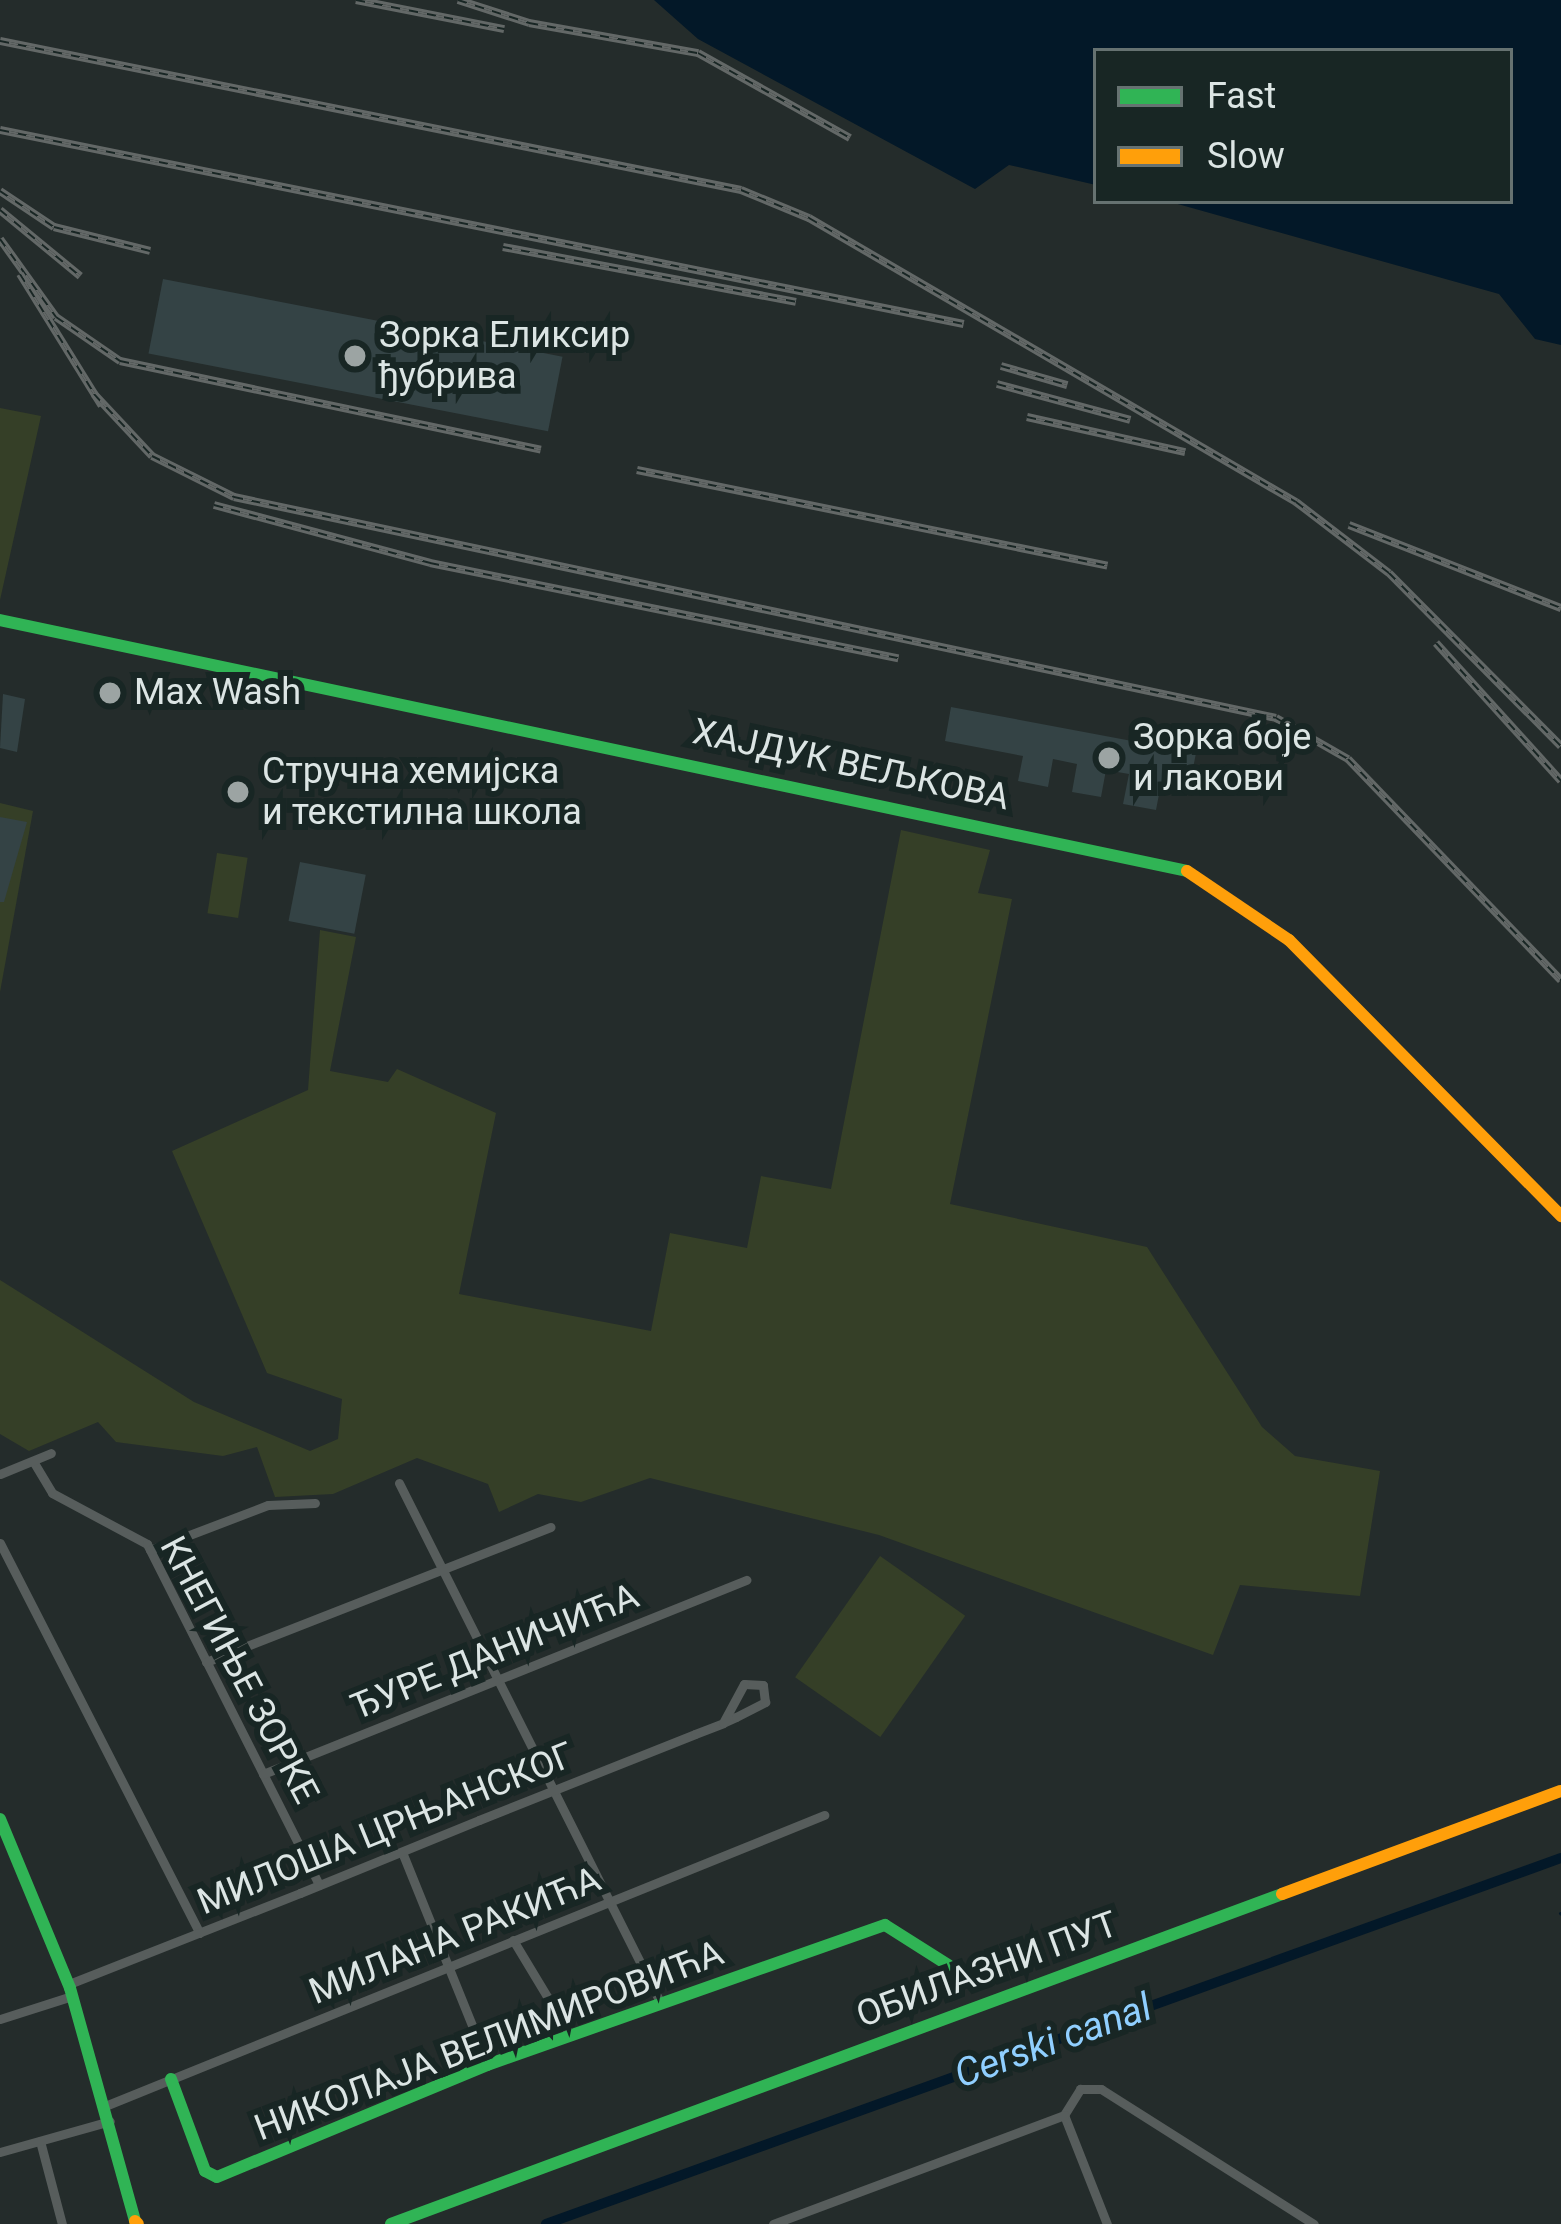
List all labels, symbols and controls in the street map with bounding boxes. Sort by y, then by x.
legend [1093,48,1513,204]
text: Fast [1207,75,1276,117]
text: Slow [1207,135,1285,177]
place label: Зорка Еликсир ђубрива [379,313,630,398]
marker: Зорка Еликсир ђубрива [342,343,368,369]
place label: Max Wash [134,671,301,715]
marker: Max Wash [97,680,123,706]
street label: ХАЈДУК ВЕЉКОВА [689,710,1013,820]
place label: Зорка боје и лакови [1133,715,1311,800]
marker: Зорка боје и лакови [1096,745,1122,771]
place label: Стручна хемијска и текстилна школа [262,749,582,834]
marker: Стручна хемијска и текстилна школа [225,779,251,805]
street label: КНЕГИЊЕ ЗОРКЕ [151,1529,327,1811]
street label: ЂУРЕ ДАНИЧИЋА [345,1575,645,1729]
street label: МИЛОША ЦРЊАНСКОГ [191,1734,581,1924]
street label: МИЛАНА РАКИЋА [303,1858,607,2014]
street label: ОБИЛАЗНИ ПУТ [851,1903,1123,2037]
street label: НИКОЛАЈА ВЕЛИМИРОВИЋА [249,1932,729,2150]
water label: Cerski canal [948,1984,1158,2098]

